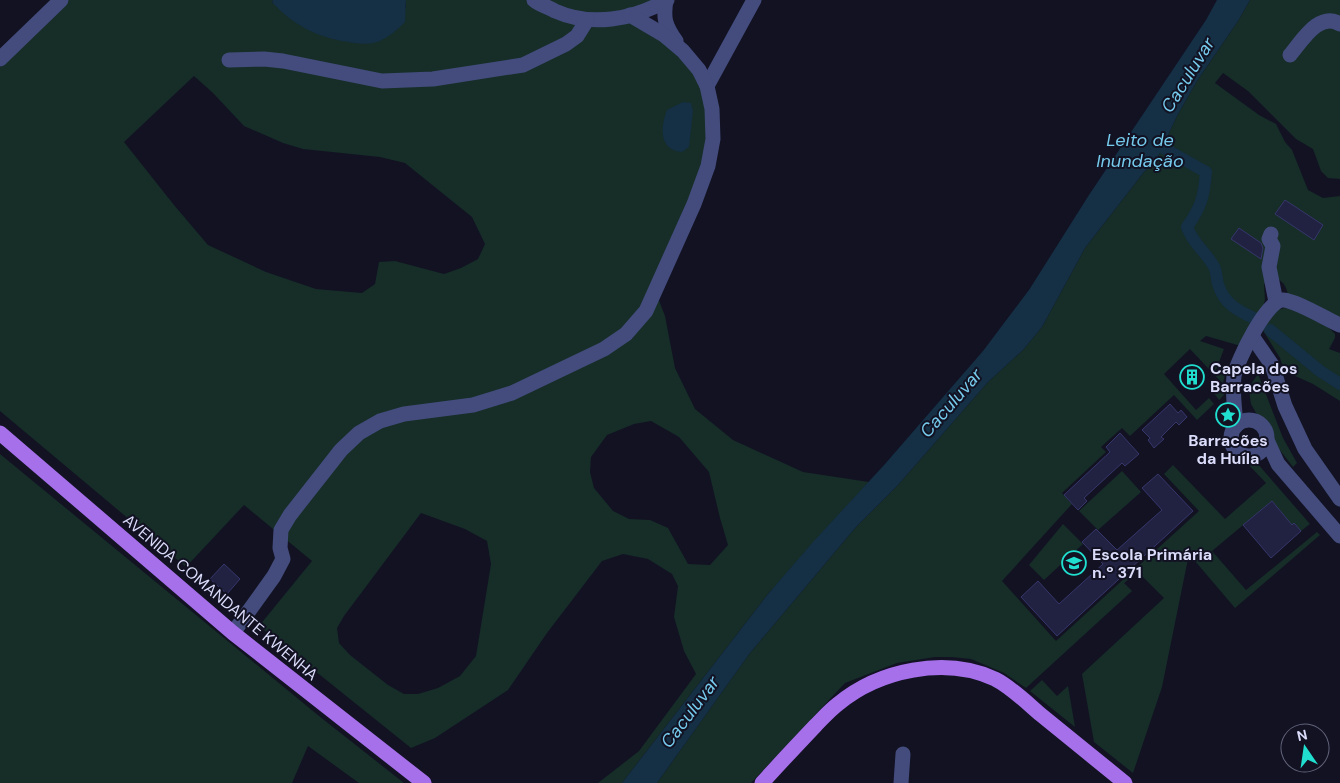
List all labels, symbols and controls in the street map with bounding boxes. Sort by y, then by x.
water label: Caculuvar [1156,32,1221,117]
water label: Leito de Inundação [1096,128,1184,173]
place label: Capela dos Barracões [1210,358,1297,397]
water label: Caculuvar [914,362,989,443]
building icon: Capela dos Barracões [1179,364,1205,390]
place icon: Barracões da Huíla [1215,402,1241,428]
place label: Barracões da Huíla [1188,430,1268,469]
street label: AVENIDA COMANDANTE KWENHA [119,510,323,685]
place label: Escola Primária n.º 371 [1092,544,1212,583]
school or university icon: Escola Primária n.º 371 [1061,550,1087,576]
water label: Caculuvar [655,670,726,753]
north arrow [1280,723,1330,773]
text: N [1295,725,1309,745]

